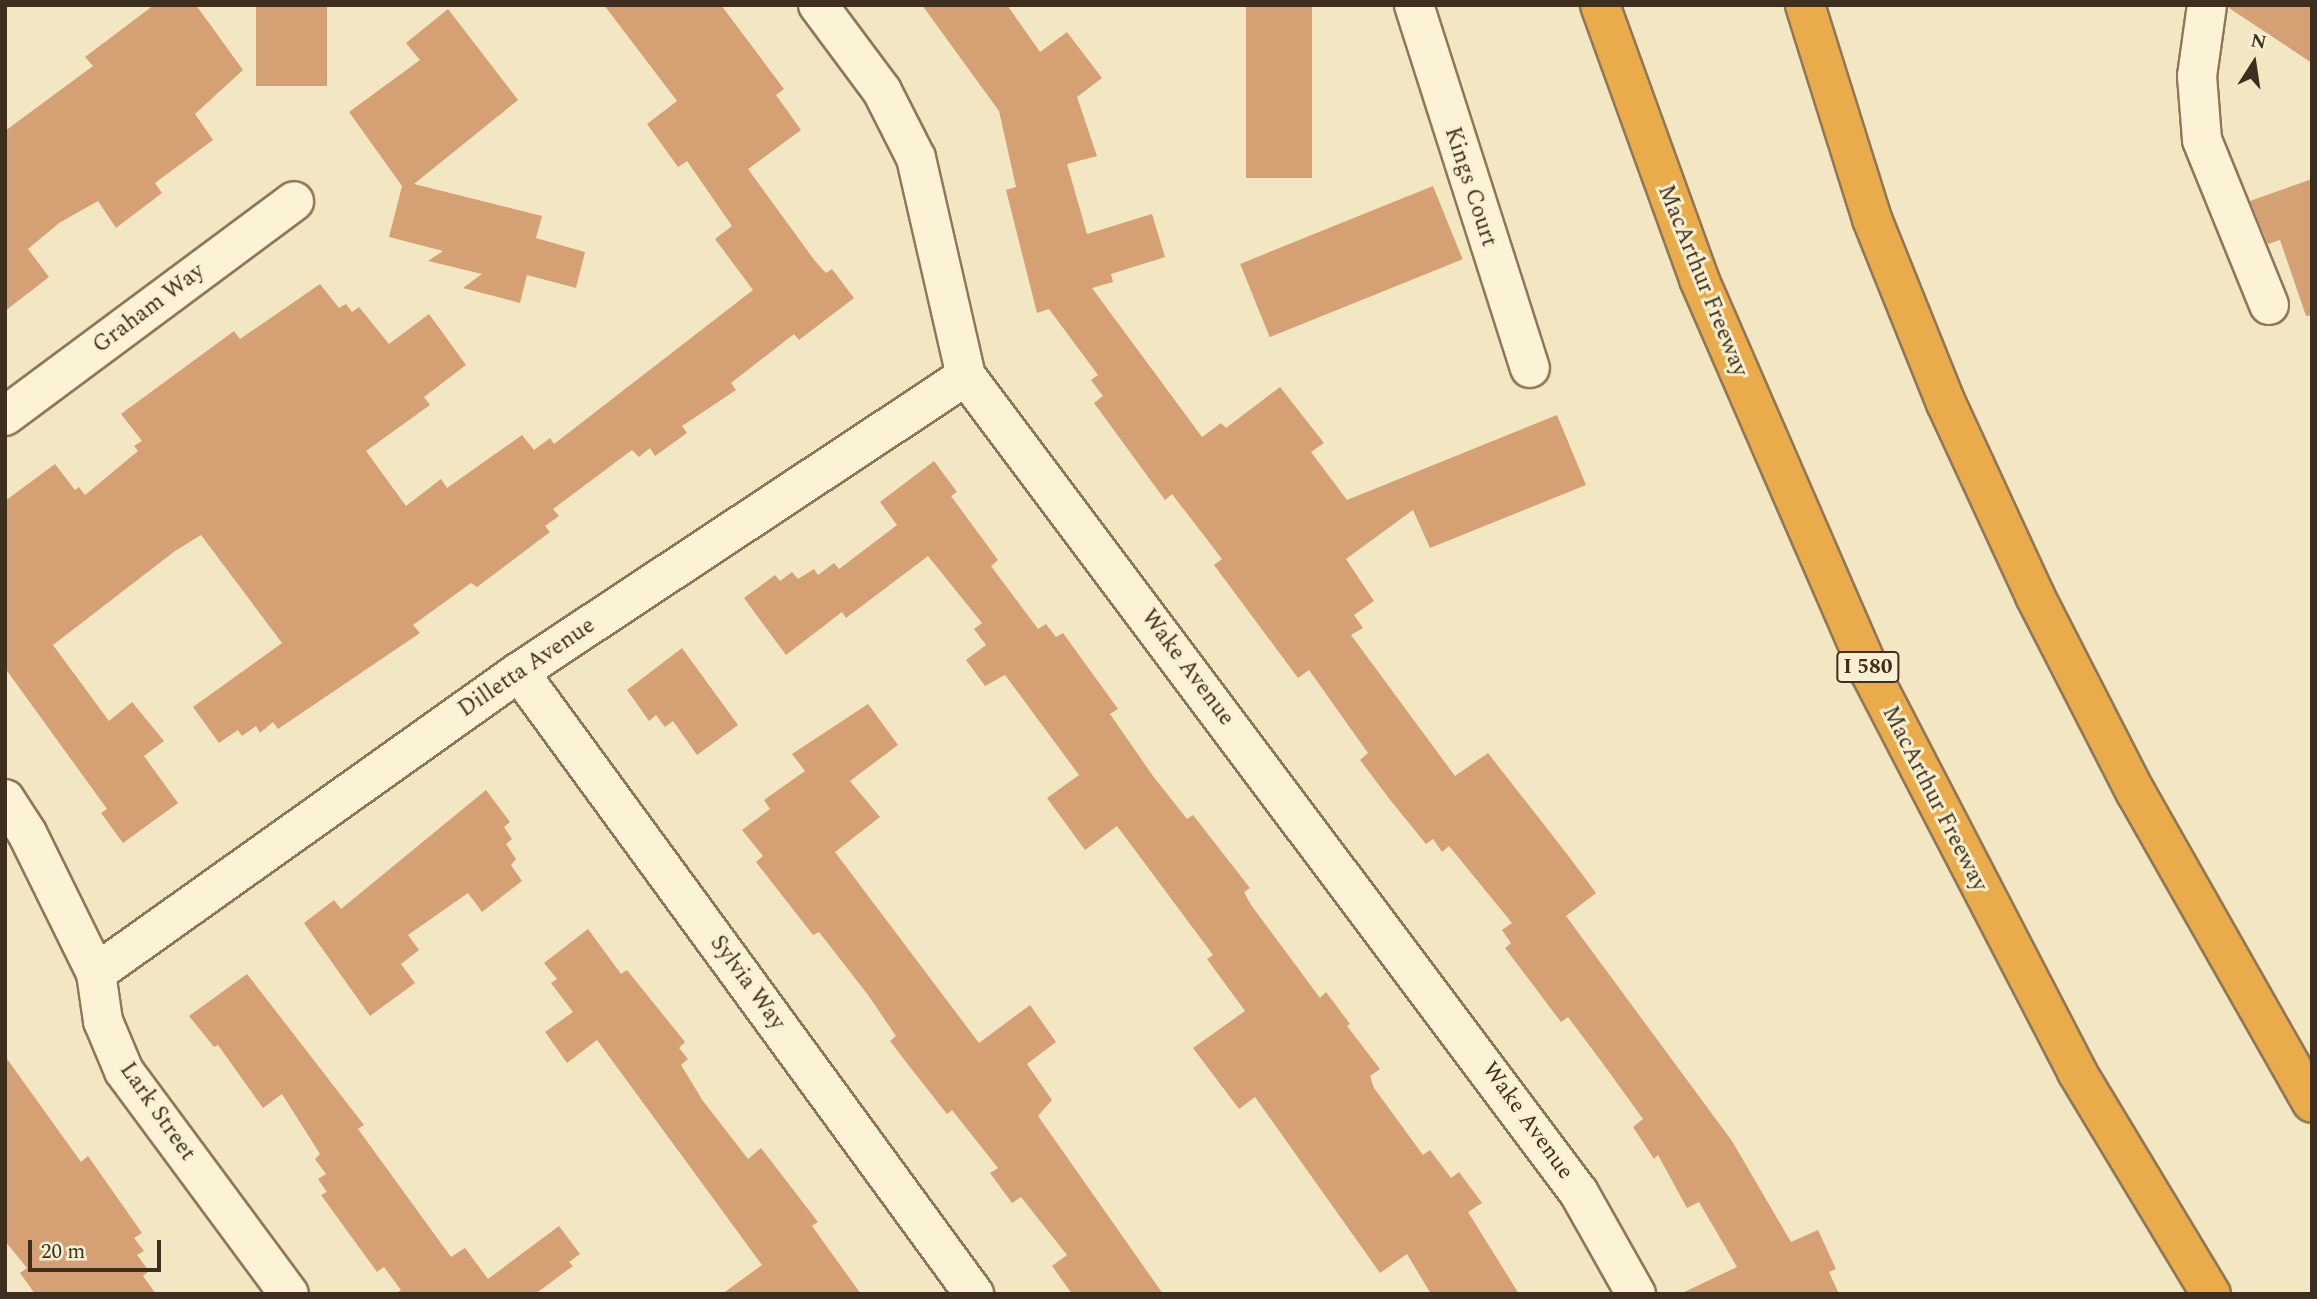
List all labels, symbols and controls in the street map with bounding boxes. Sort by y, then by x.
text: N [2248,26,2269,58]
north arrow [2219,28,2289,98]
street label: Kings Court [1438,124,1502,250]
street label: MacArthur Freeway [1651,181,1753,381]
street label: Graham Way [88,258,210,360]
street label: Wake Avenue [1134,604,1240,732]
street label: Dilletta Avenue [453,612,601,724]
road number: I 580 [1835,650,1901,684]
street label: MacArthur Freeway [1875,702,1993,896]
street label: Sylvia Way [704,930,790,1036]
street label: Lark Street [113,1057,201,1167]
street label: Wake Avenue [1475,1057,1579,1185]
scale bar [32,1226,164,1270]
text: 20 m [41,1236,85,1268]

